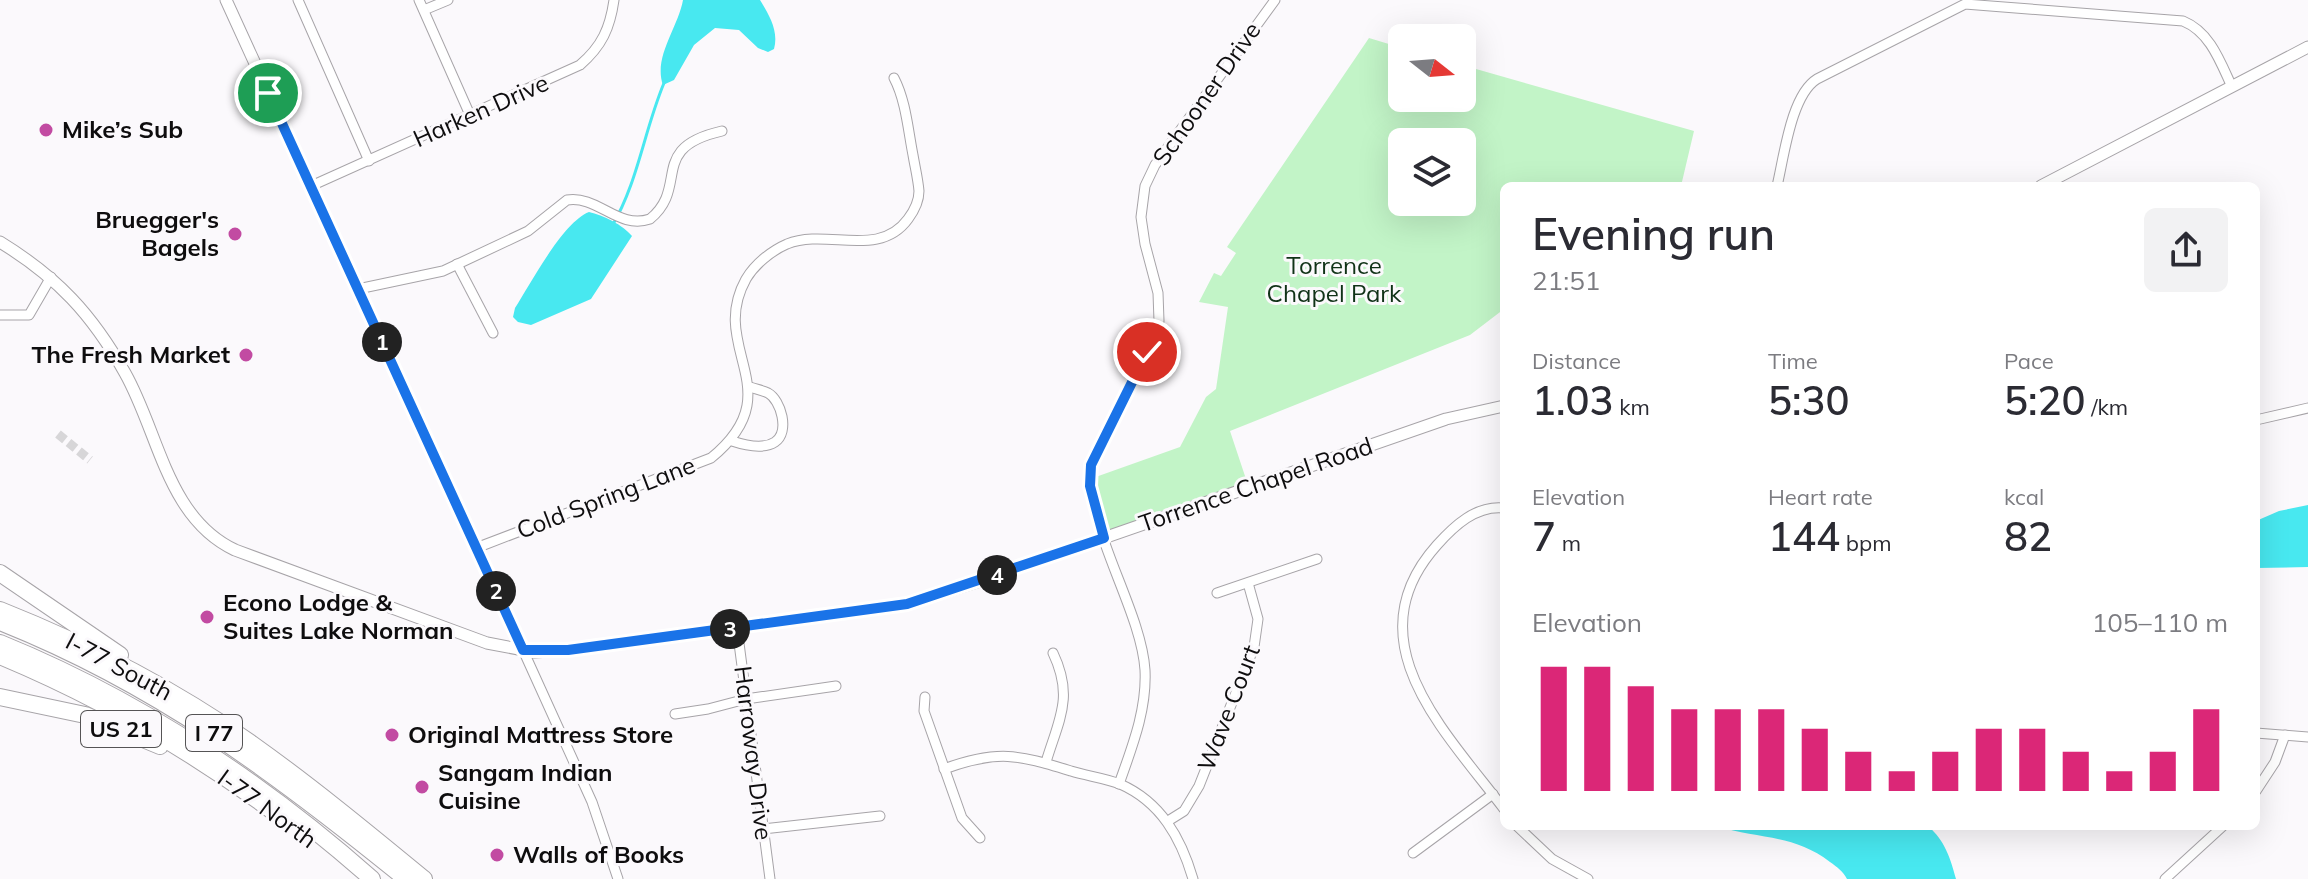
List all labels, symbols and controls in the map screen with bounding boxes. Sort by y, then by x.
street label: Schooner Drive [1146,16,1267,171]
north arrow [1388,24,1476,112]
map controls [1388,24,1476,216]
pin [234,59,302,127]
street label: Harken Drive [408,67,553,153]
icon: arrive [246,71,290,115]
place label: Mike’s Sub [62,114,183,144]
marker: Mike’s Sub [37,121,55,139]
button: layers [1388,128,1476,216]
place label: Bruegger's Bagels [95,204,219,262]
text: Evening run [1532,206,1775,261]
button: share [2144,208,2228,292]
marker: Bruegger's Bagels [226,225,244,243]
park label: Torrence Chapel Park [1267,250,1402,308]
text: 21:51 [1532,264,1600,297]
pin [1113,318,1181,386]
pin: 1 [362,322,402,362]
text: 1 [375,328,389,356]
icon: check [1125,330,1169,374]
place label: The Fresh Market [32,339,230,369]
marker: The Fresh Market [237,346,255,364]
text: Distance [1532,347,1621,375]
text: Time [1768,347,1818,375]
text: Pace [2004,347,2054,375]
text: 1.03 [1532,375,1613,425]
text: 5:30 [1768,375,1849,425]
text: 5:20 [2004,375,2085,425]
text: km [1613,393,1650,421]
text: /km [2085,393,2128,421]
street label: Torrence Chapel Road [1135,430,1376,538]
street label: Cold Spring Lane [512,449,699,545]
text: Elevation [1532,483,1625,511]
text: Heart rate [1768,483,1873,511]
text: kcal [2004,483,2044,511]
text: 7 [1532,511,1556,561]
text: 144 [1768,511,1840,561]
text: 82 [2004,511,2052,561]
text: m [1556,529,1581,557]
text: bpm [1840,529,1891,557]
pin: 4 [977,555,1017,595]
text: 4 [990,561,1004,589]
pin: 2 [476,571,516,611]
text: 2 [489,577,503,605]
place label: Econo Lodge & Suites Lake Norman [223,587,454,645]
text: Elevation [1532,606,1642,639]
text: 105–110 m [2092,606,2228,639]
marker: Econo Lodge & Suites Lake Norman [198,608,216,626]
pin: 3 [710,609,750,649]
text: 3 [723,615,737,643]
street label: I-77 South [61,626,178,707]
street label: Wave Court [1190,640,1266,775]
street label: Harroway Drive [728,664,780,842]
road number: US 21 [81,711,161,747]
road number: I 77 [186,715,242,751]
place label: Original Mattress Store [408,719,673,749]
marker: Original Mattress Store [383,726,401,744]
place label: Sangam Indian Cuisine [438,757,613,815]
street label: I-77 North [212,762,323,854]
marker: Sangam Indian Cuisine [413,778,431,796]
place label: Walls of Books [513,839,684,869]
marker: Walls of Books [488,846,506,864]

